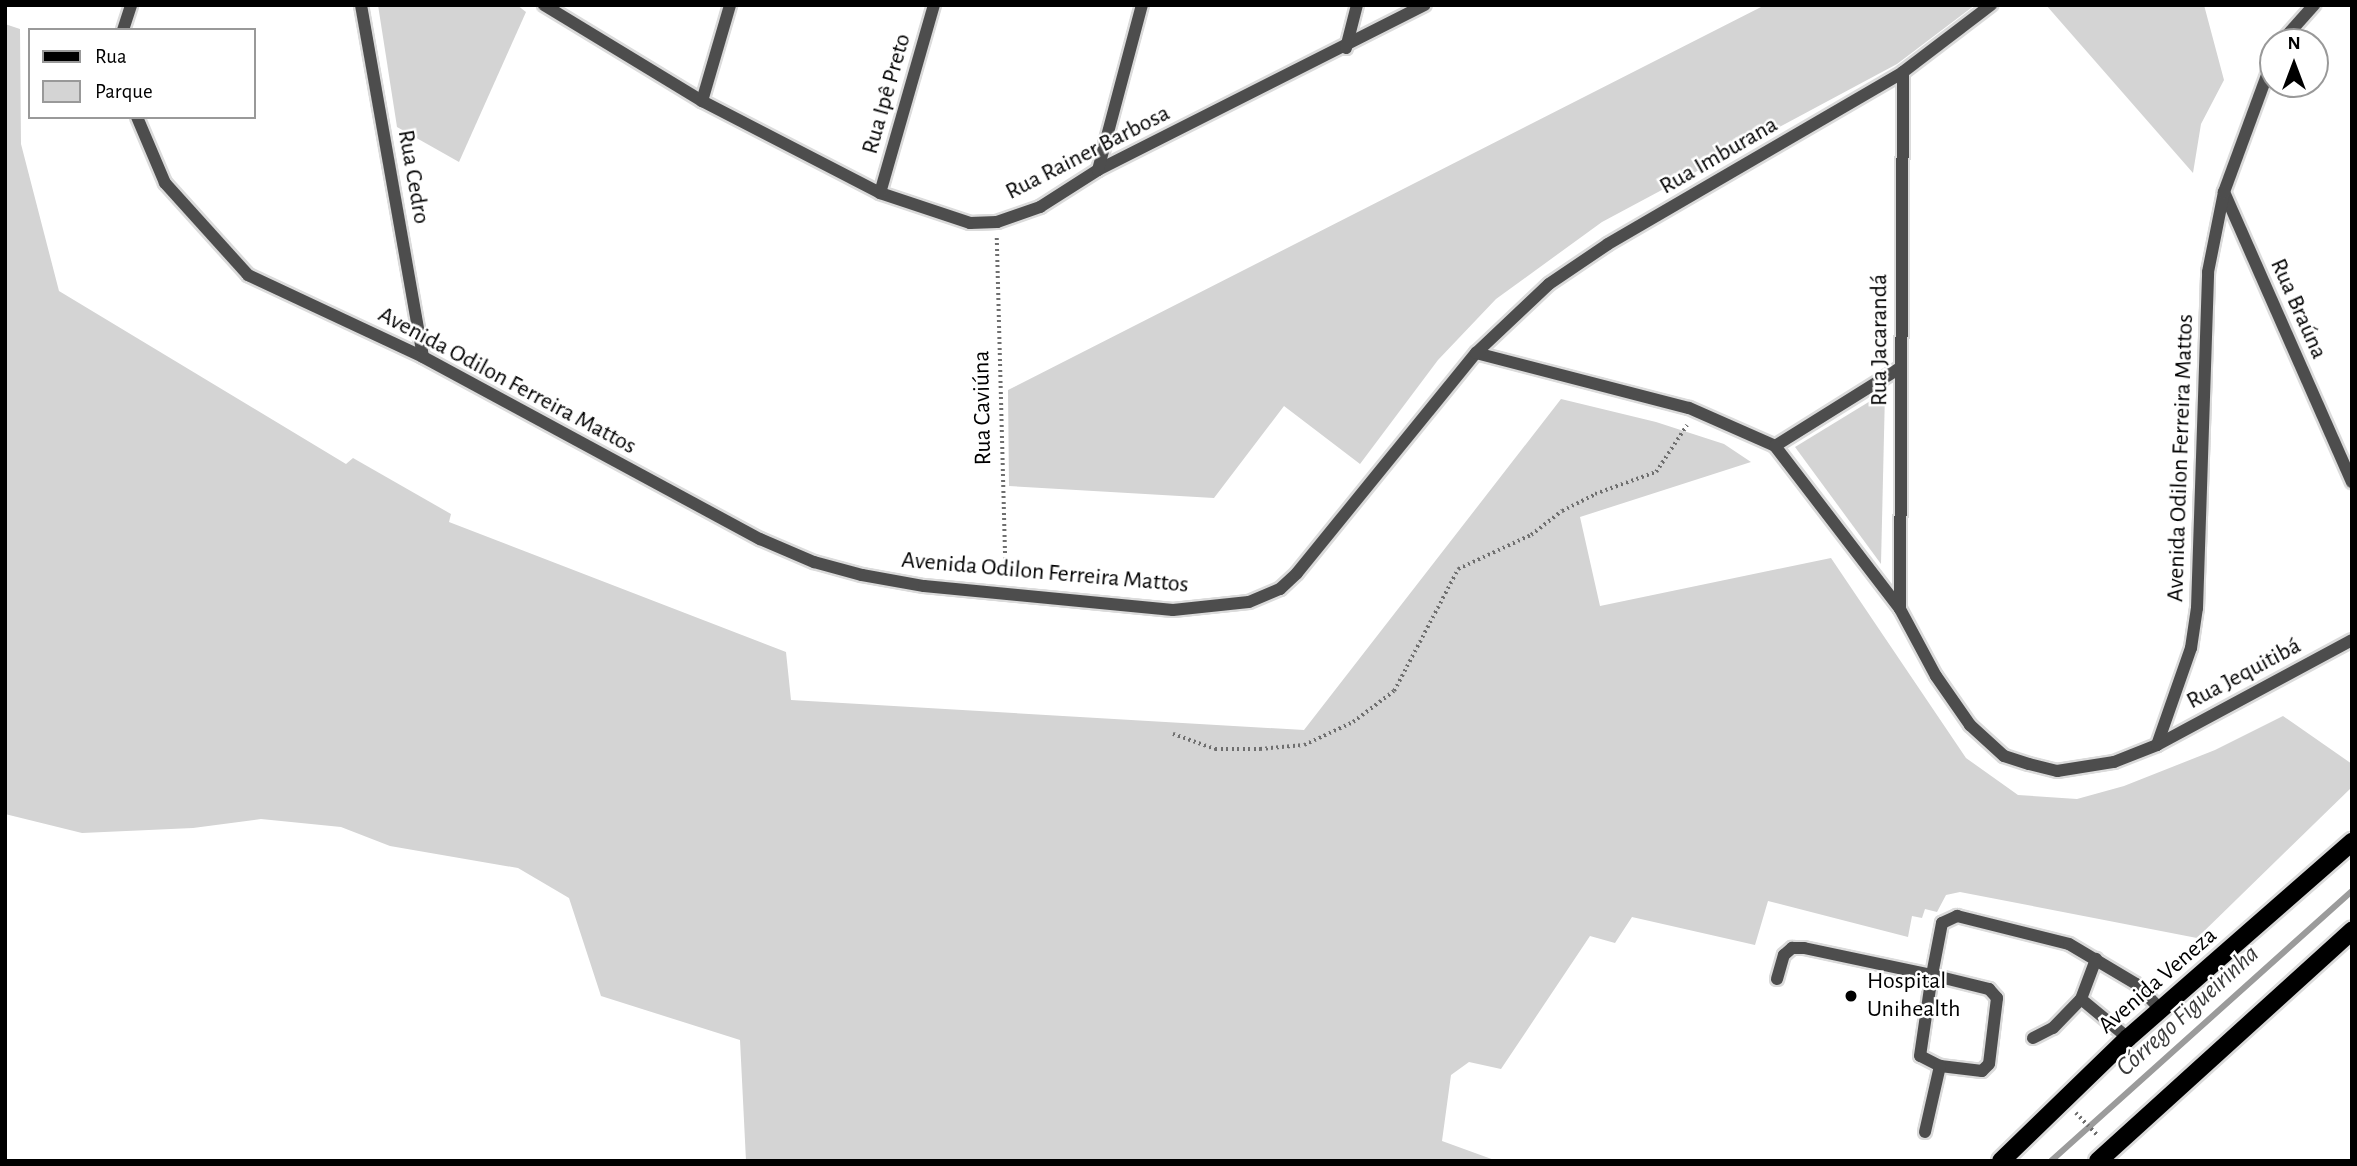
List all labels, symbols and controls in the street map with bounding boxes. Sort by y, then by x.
legend [28,28,256,119]
north arrow [2259,28,2329,98]
street label: Rua Ipê Preto [856,30,918,158]
text: N [2287,34,2301,53]
text: Rua [95,46,127,67]
text: Parque [95,81,153,102]
street label: Rua Rainer Barbosa [1001,99,1175,207]
street label: Rua Imburana [1655,111,1783,201]
street label: Rua Cedro [391,128,435,226]
street label: Rua Braúna [2263,254,2333,364]
street label: Rua Jacarandá [1866,274,1894,406]
street label: Avenida Odilon Ferreira Mattos [373,301,641,461]
street label: Avenida Odilon Ferreira Mattos [2162,313,2200,603]
street label: Rua Caviúna [968,350,998,466]
street label: Avenida Odilon Ferreira Mattos [900,546,1190,600]
street label: Rua Jequitibá [2182,632,2306,716]
street label: Avenida Veneza [2093,922,2223,1040]
water label: Córrego Figueirinha [2110,939,2266,1083]
place label: Hospital Unihealth [1867,968,1960,1024]
marker: Hospital Unihealth [1841,986,1861,1006]

